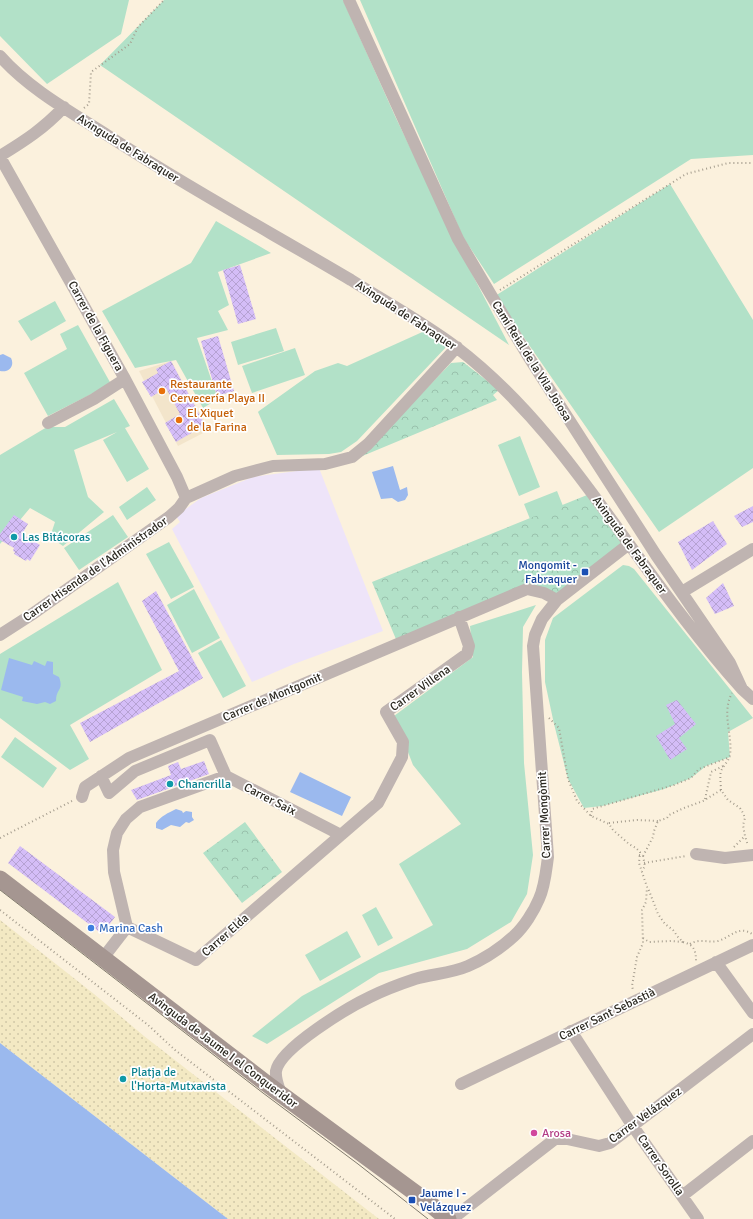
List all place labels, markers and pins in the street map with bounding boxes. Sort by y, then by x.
place label: Restaurante Cervecería Playa II [170,377,265,406]
marker: Restaurante Cervecería Playa II [157,386,167,396]
place label: El Xiquet de la Farina [187,406,247,435]
marker: El Xiquet de la Farina [174,415,184,425]
place label: Las Bitácoras [22,530,90,545]
marker: Las Bitácoras [9,532,19,542]
place label: Mongomit - Fabraquer [518,558,578,587]
marker: Mongomit - Fabraquer [580,567,590,577]
place label: Chancrilla [178,777,231,792]
marker: Chancrilla [165,779,175,789]
place label: Marina Cash [99,921,163,936]
marker: Marina Cash [86,923,96,933]
place label: Platja de l'Horta-Mutxavista [131,1065,226,1094]
marker: Platja de l'Horta-Mutxavista [118,1074,128,1084]
place label: Arosa [542,1126,571,1141]
marker: Arosa [529,1128,539,1138]
place label: Jaume I - Velázquez [420,1186,471,1215]
marker: Jaume I - Velázquez [407,1195,417,1205]

